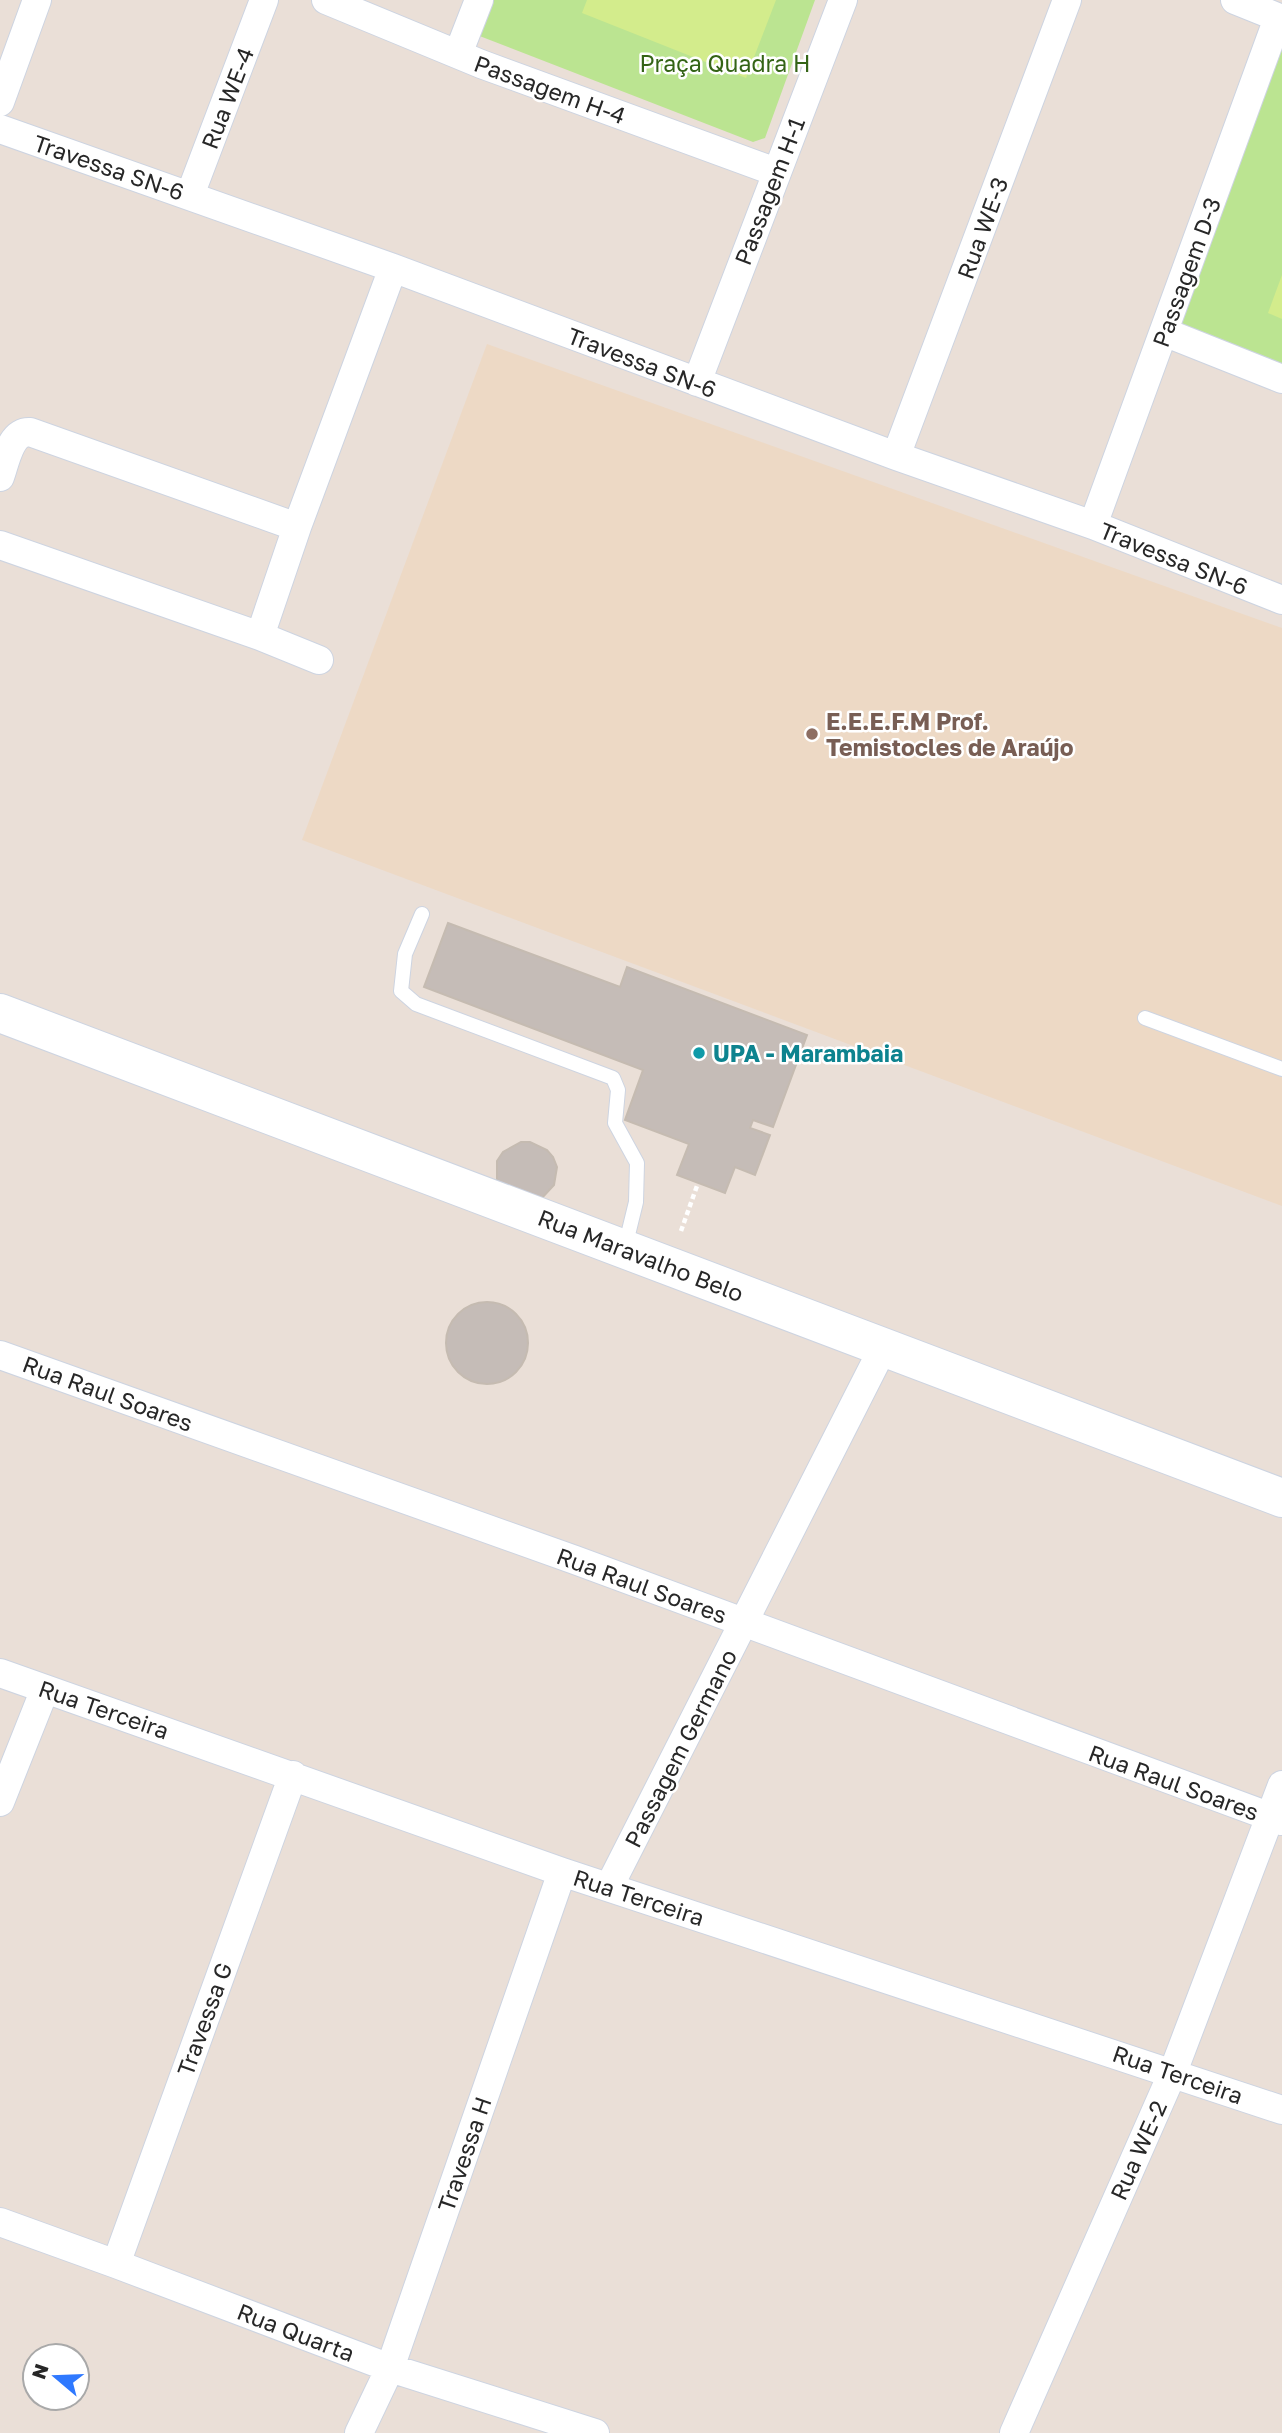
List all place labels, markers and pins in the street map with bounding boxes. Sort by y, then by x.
place label: E.E.E.F.M Prof. Temistocles de Araújo [826,707,1074,761]
marker: E.E.E.F.M Prof. Temistocles de Araújo [804,726,820,742]
place label: UPA - Marambaia [713,1039,903,1067]
marker: UPA - Marambaia [691,1045,707,1061]

